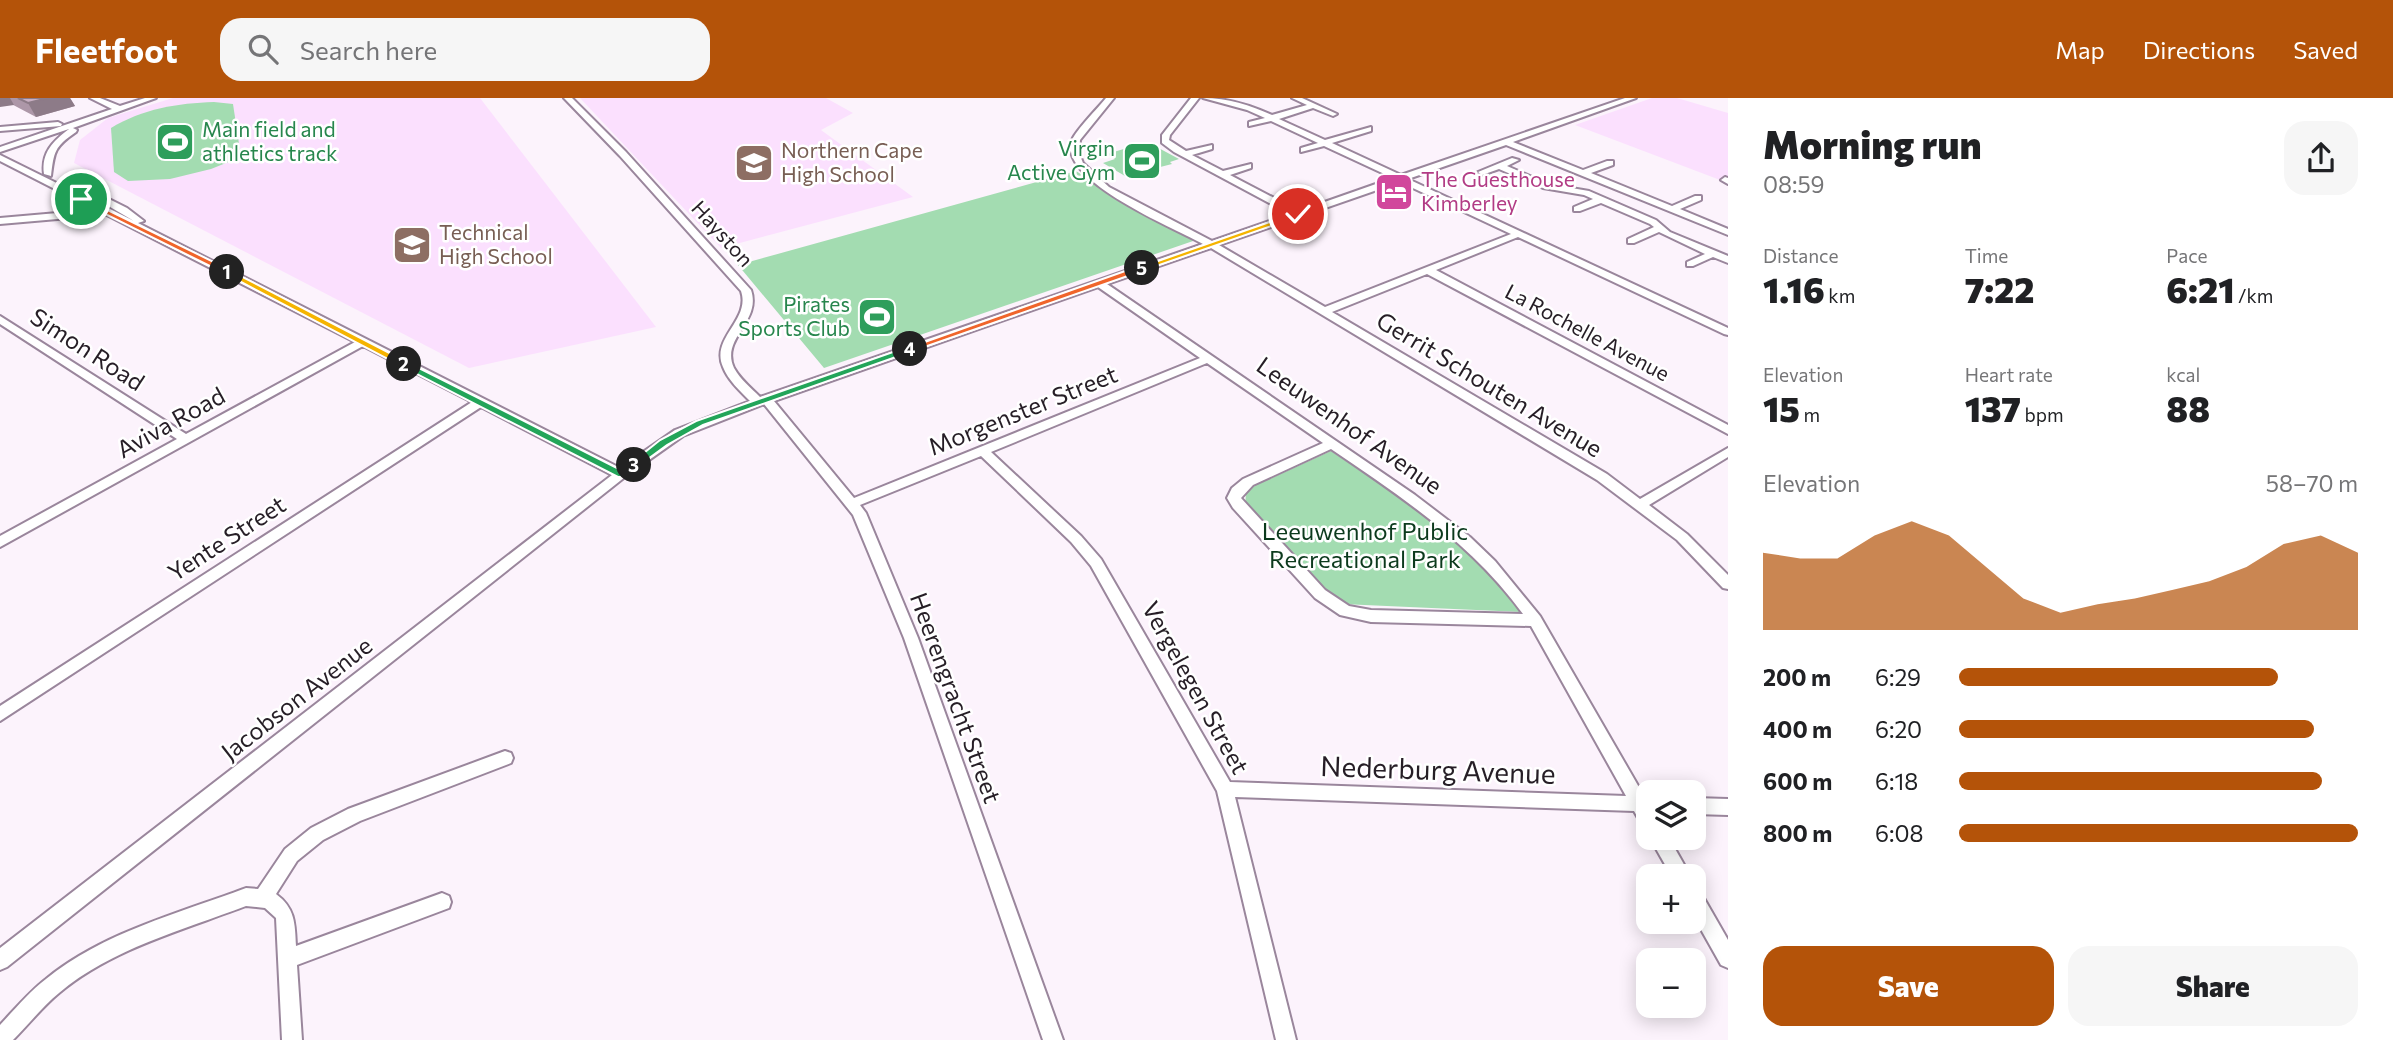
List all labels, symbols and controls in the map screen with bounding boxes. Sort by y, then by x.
search box [220,18,710,81]
text: Fleetfoot [35,29,178,70]
icon: search [244,30,282,68]
text: Search here [300,34,437,65]
text: Map [2055,35,2105,64]
text: Directions [2143,35,2255,64]
text: Saved [2293,35,2358,64]
place label: Main field and athletics track [202,116,337,165]
text: Morning run [1763,120,1982,167]
sports icon: Main field and athletics track [154,121,196,163]
button: share [2284,121,2358,195]
place label: Virgin Active Gym [1007,135,1115,184]
place label: Northern Cape High School [781,137,923,186]
sports icon: Virgin Active Gym [1121,140,1163,182]
school or university icon: Northern Cape High School [733,142,775,184]
place label: The Guesthouse Kimberley [1421,166,1575,215]
pin [51,169,111,229]
text: 08:59 [1763,170,1825,198]
hotel icon: The Guesthouse Kimberley [1373,171,1415,213]
icon: arrive [62,180,100,218]
pin [1268,184,1328,244]
street label: Hayston [687,195,759,271]
icon: check [1279,195,1317,233]
place label: Technical High School [439,219,553,268]
school or university icon: Technical High School [391,224,433,266]
text: Distance [1763,244,1839,267]
text: Time [1965,244,2008,267]
text: Pace [2166,244,2208,267]
pin: 5 [1124,250,1160,286]
pin: 1 [210,254,244,290]
text: 5 [1136,256,1147,279]
text: 1 [222,260,231,283]
text: 1.16 [1763,267,1825,310]
text: 7:22 [1965,267,2035,310]
text: 6:21 [2166,267,2234,310]
street label: La Rochelle Avenue [1501,278,1674,385]
text: km [1825,284,1855,307]
text: /km [2234,284,2273,307]
place label: Pirates Sports Club [738,291,850,340]
sports icon: Pirates Sports Club [856,296,898,338]
street label: Simon Road [25,301,150,396]
street label: Gerrit Schouten Avenue [1372,305,1608,463]
pin: 4 [892,331,928,366]
text: 4 [904,337,915,360]
pin: 2 [386,346,422,382]
street label: Leeuwenhof Avenue [1252,350,1448,500]
text: 2 [398,352,409,375]
street label: Morgenster Street [924,358,1121,461]
text: Elevation [1763,363,1843,386]
text: Heart rate [1965,363,2053,386]
text: kcal [2166,363,2200,386]
street label: Aviva Road [111,380,230,463]
text: 15 [1763,386,1800,429]
text: 137 [1965,386,2021,429]
text: 88 [2166,386,2210,429]
text: m [1800,403,1820,426]
text: bpm [2021,403,2064,426]
pin: 3 [616,448,652,482]
text: 3 [628,453,639,476]
text: Elevation [1763,469,1860,497]
text: 58–70 m [2266,469,2358,497]
street label: Yente Street [162,489,291,587]
park label: Leeuwenhof Public Recreational Park [1262,516,1468,573]
street label: Heerengracht Street [905,588,1008,807]
street label: Vergelegen Street [1137,596,1256,779]
street label: Jacobson Avenue [215,630,377,766]
text: 200 m [1763,663,1831,691]
text: 6:29 [1875,663,1921,691]
text: 400 m [1763,715,1832,743]
text: 6:20 [1875,715,1922,743]
street label: Nederburg Avenue [1320,748,1556,790]
text: 600 m [1763,767,1832,795]
text: 6:18 [1875,767,1918,795]
map controls [1636,780,1706,1018]
button: layers [1636,780,1706,850]
text: 800 m [1763,819,1832,847]
text: 6:08 [1875,819,1923,847]
button: + [1636,864,1706,934]
button: Save [1763,946,2054,1026]
button: Share [2068,946,2358,1026]
button: − [1636,948,1706,1018]

